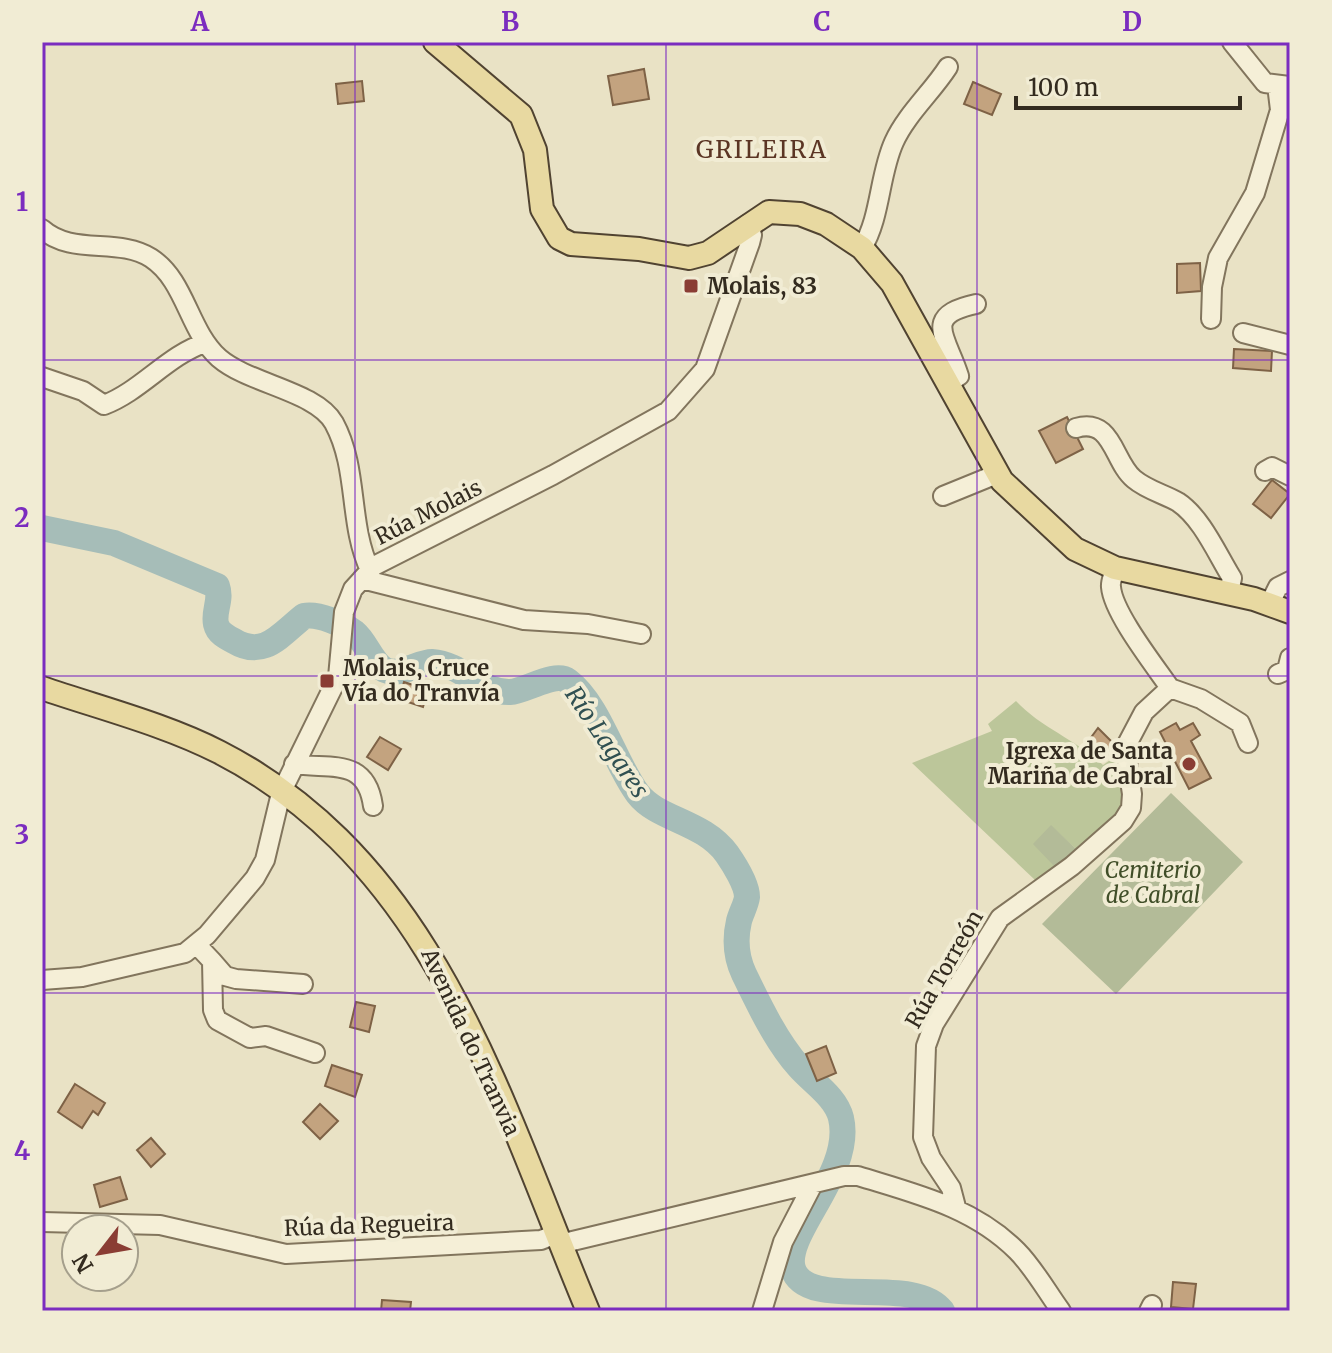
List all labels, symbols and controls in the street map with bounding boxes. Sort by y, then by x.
text: A [190,5,210,38]
text: B [501,5,519,38]
text: C [813,5,831,38]
text: D [1122,5,1142,38]
scale bar [1016,60,1240,110]
text: 100 m [1028,72,1099,103]
district label: GRILEIRA [696,134,828,165]
text: 1 [16,185,28,218]
place label: Molais, 83 [707,272,817,301]
marker: Molais, 83 [682,277,700,295]
street label: Rúa Molais [370,473,486,551]
text: 2 [14,501,30,534]
place label: Molais, Cruce Vía do Tranvía [342,654,500,707]
marker: Molais, Cruce Vía do Tranvía [318,672,336,690]
water label: Río Lagares [558,680,656,804]
place label: Igrexa de Santa Mariña de Cabral [988,737,1173,790]
marker: Igrexa de Santa Mariña de Cabral [1180,755,1198,773]
text: 3 [15,818,29,851]
park label: Cemiterio de Cabral [1104,856,1202,909]
street label: Rúa Torreón [899,905,989,1033]
street label: Avenida do Tranvia [415,943,527,1140]
text: 4 [14,1134,31,1167]
street label: Rúa da Regueira [283,1208,455,1242]
north arrow [60,1213,140,1293]
text: N [66,1248,99,1278]

